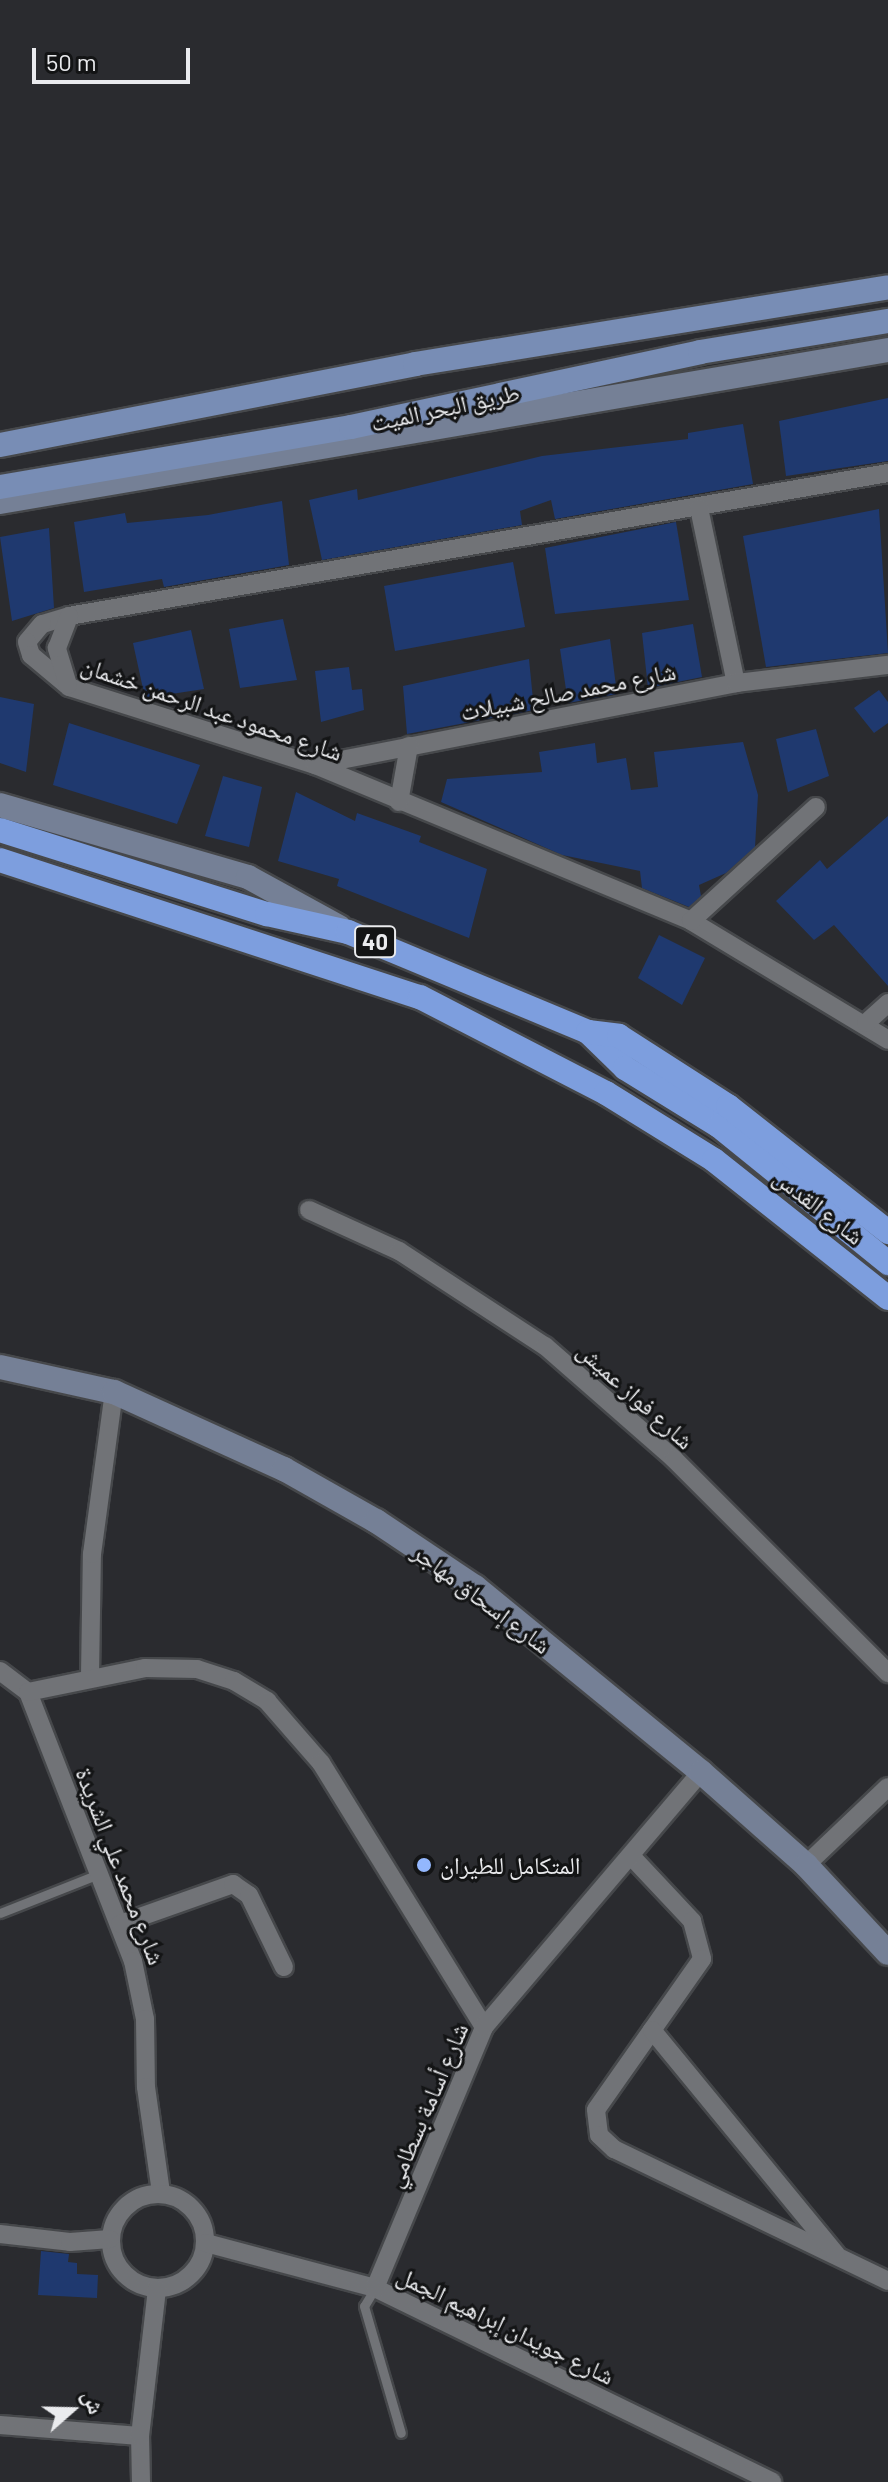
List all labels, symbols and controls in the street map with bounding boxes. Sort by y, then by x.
scale bar [36,32,194,82]
text: 50 m [46,47,97,76]
street label: طريق البحر الميت [368,377,522,437]
street label: شارع محمود عبد الرحمن خشمان [78,650,346,766]
street label: شارع محمد صالح شبيلات [458,656,678,726]
road number: 40 [353,924,397,960]
street label: شارع القدس [768,1162,870,1250]
street label: شارع فواز عميش [572,1335,700,1455]
street label: شارع إسحاق مهاجر [407,1537,557,1659]
street label: شارع محمد علي الشريدة [70,1763,172,1969]
place label: المتكامل للطيران [440,1851,581,1879]
marker: المتكامل للطيران [415,1856,433,1874]
street label: شارع أسامة بسطامي [378,2019,474,2191]
street label: شارع جويدان إبراهيم الجمل [393,2260,619,2390]
north arrow [32,2370,112,2450]
text: ش [78,2386,111,2417]

